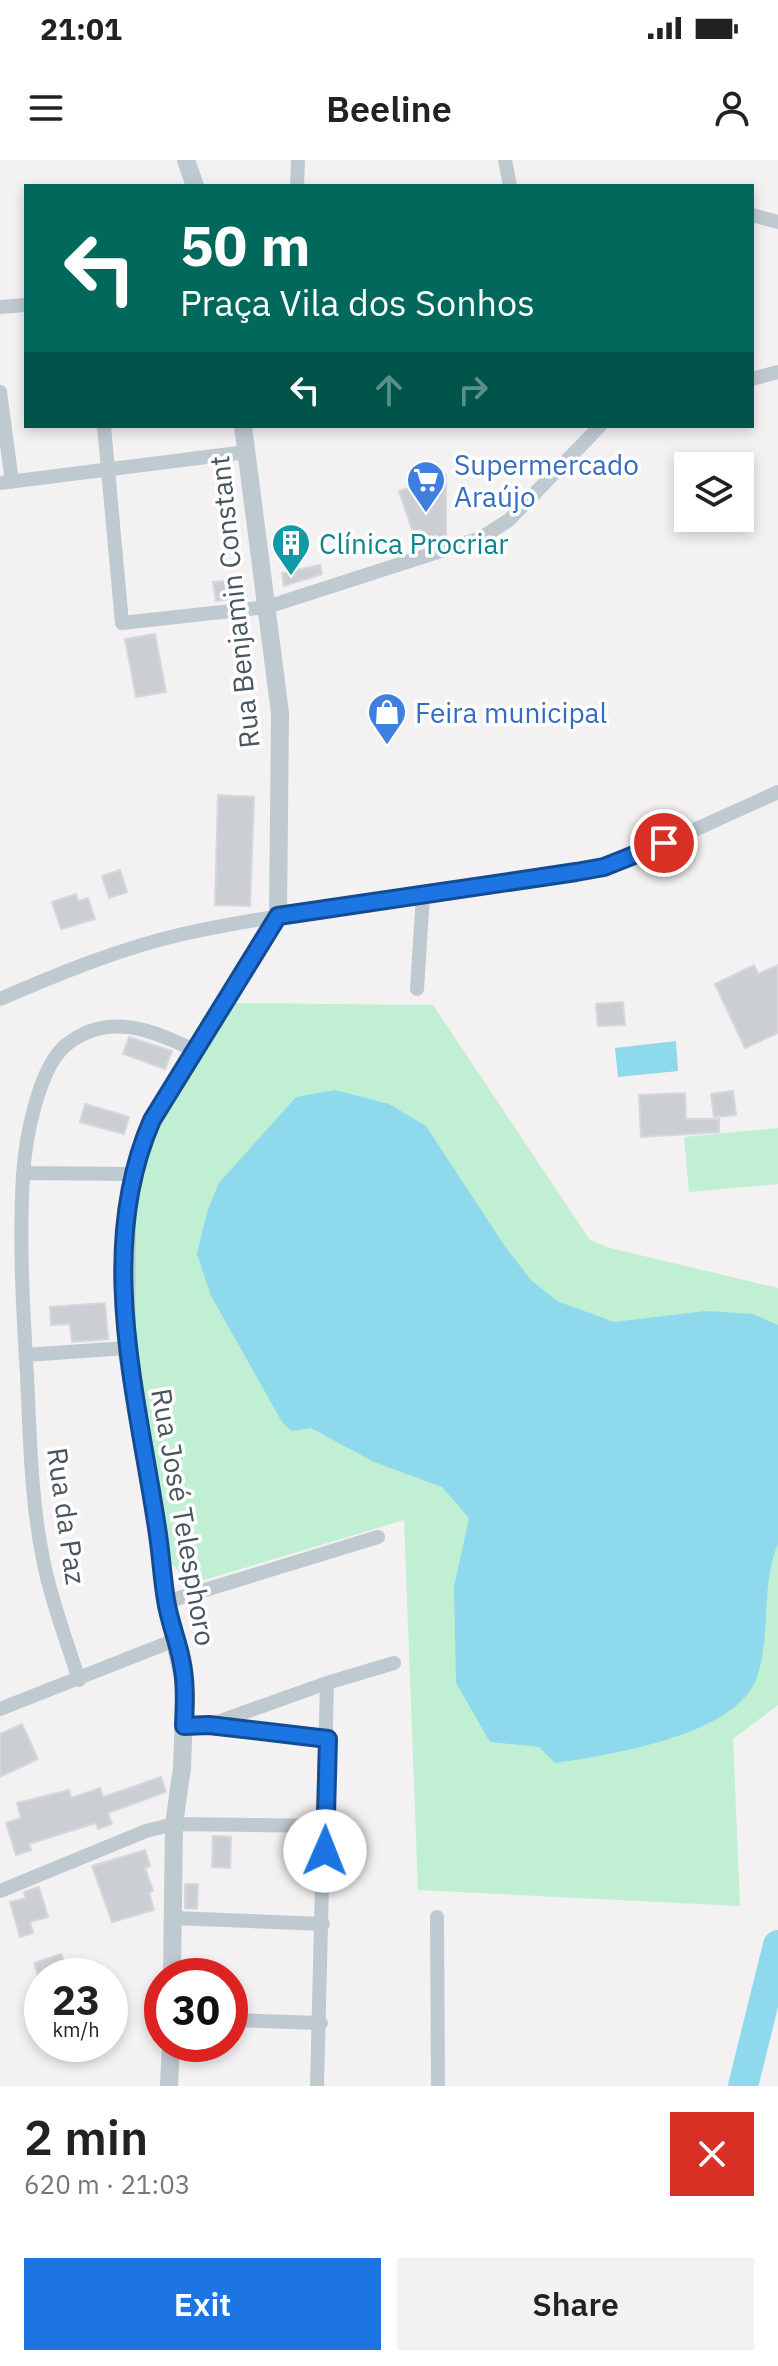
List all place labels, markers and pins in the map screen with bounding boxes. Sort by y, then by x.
place label: Supermercado Araújo [454,446,639,515]
supermarket icon: Supermercado Araújo [405,459,447,514]
building icon: Clínica Procriar [270,522,312,577]
place label: Clínica Procriar [319,525,509,562]
shop icon: Feira municipal [366,691,408,746]
place label: Feira municipal [415,694,607,731]
pin [630,809,698,877]

